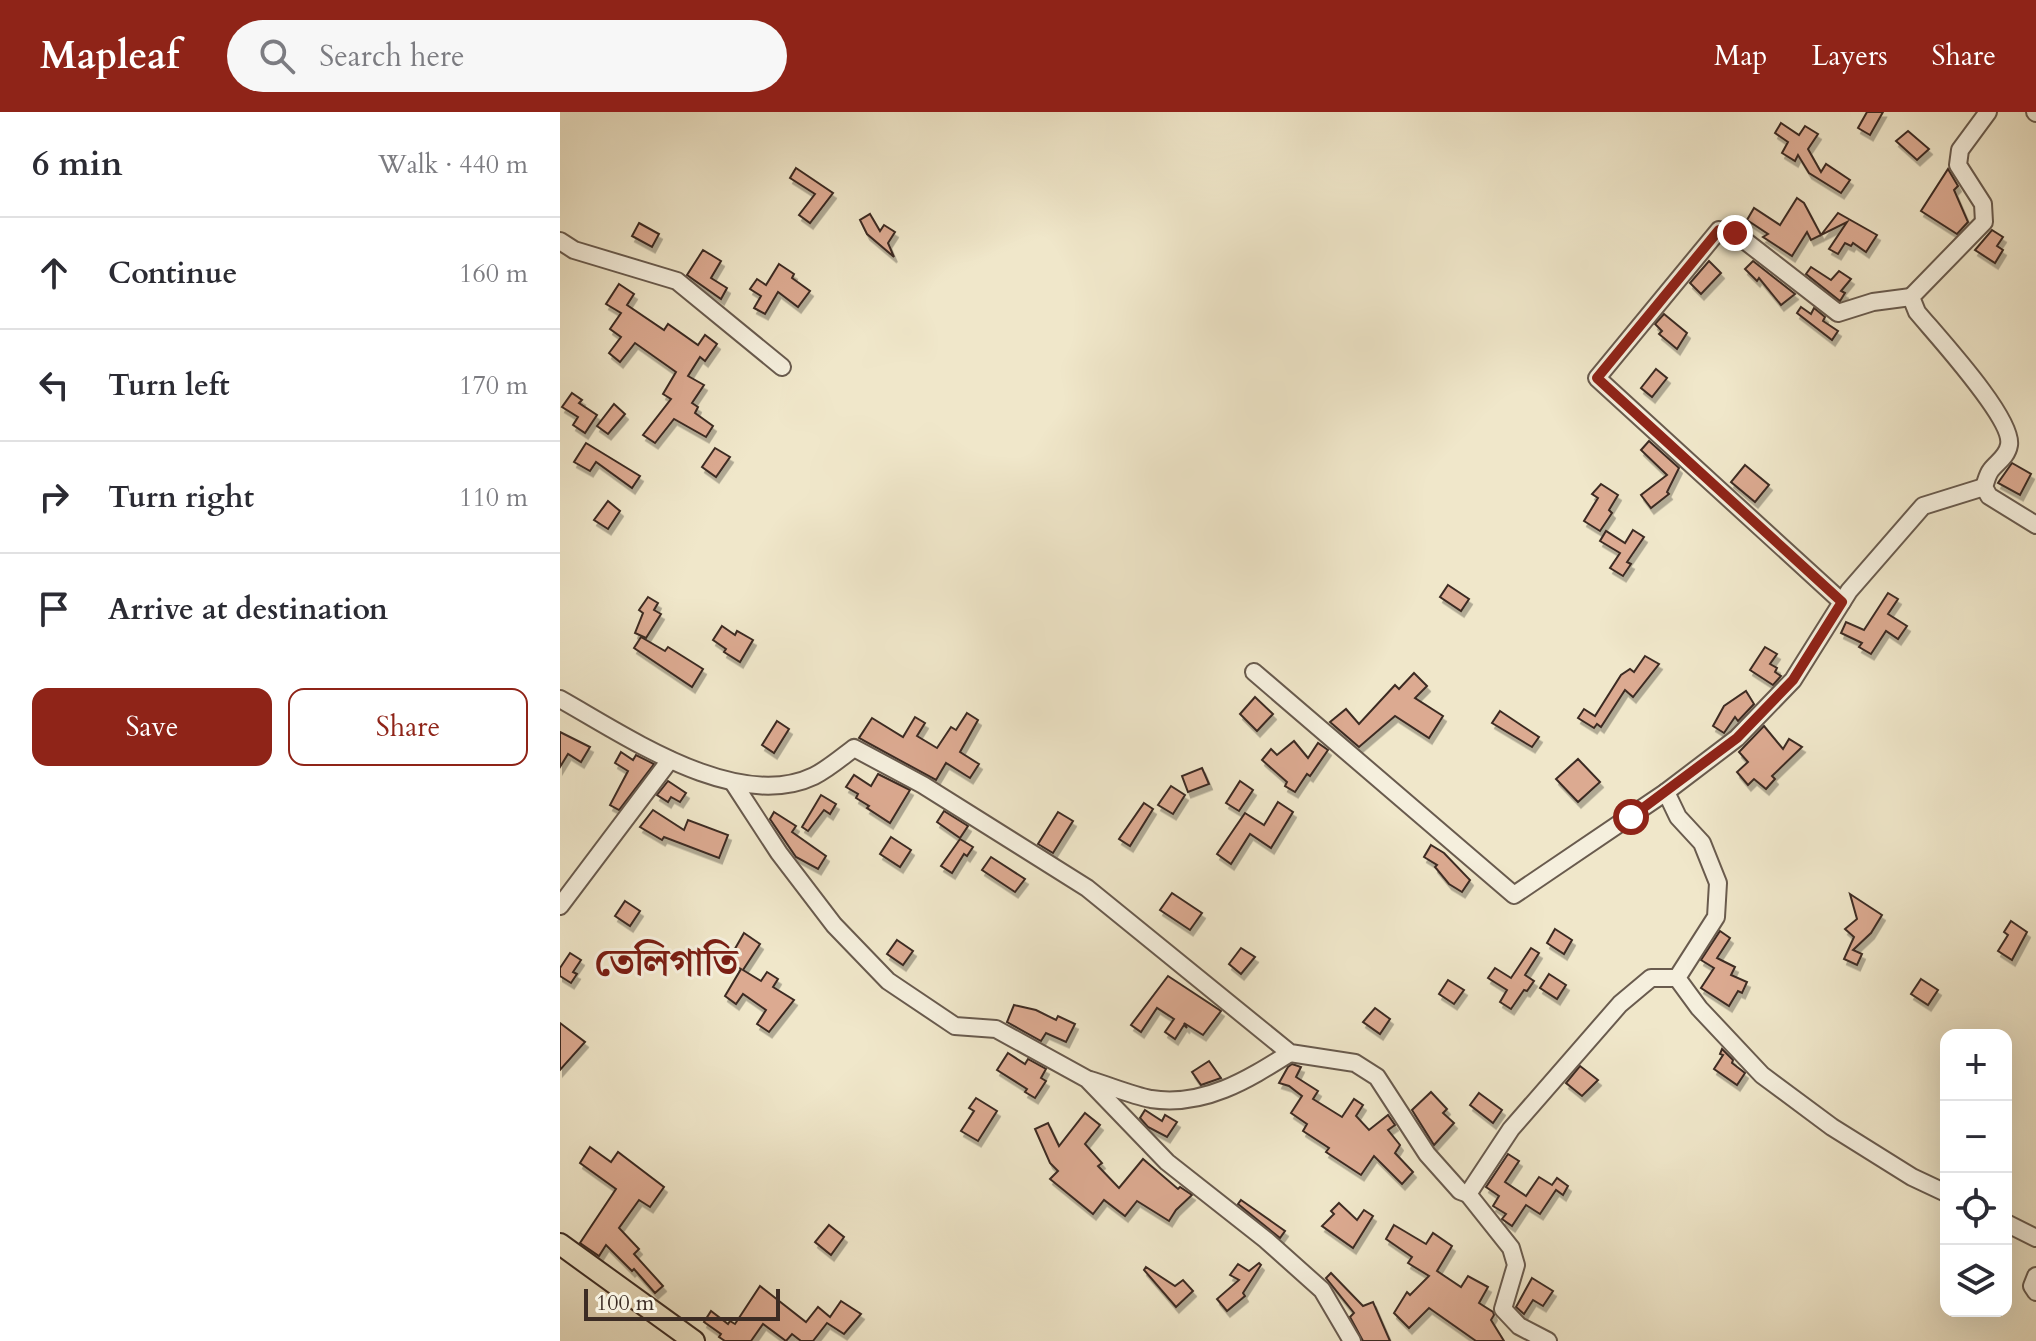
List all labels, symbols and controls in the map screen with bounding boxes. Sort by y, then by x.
search box [227,20,787,92]
text: Mapleaf [40,30,179,82]
icon: search [255,34,299,78]
text: Search here [319,36,465,77]
text: Map [1714,37,1767,75]
text: Layers [1811,37,1888,75]
text: Share [1932,37,1996,75]
text: 6 min [32,141,123,187]
text: Walk · 440 m [378,147,528,182]
route end [1717,215,1753,251]
icon: ahead [32,251,76,295]
text: Continue [108,253,237,294]
text: 160 m [459,256,528,291]
icon: left [32,363,76,407]
text: Turn left [108,365,230,406]
text: 170 m [459,368,528,403]
icon: right [32,475,76,519]
text: Turn right [108,477,254,518]
text: 110 m [459,480,528,515]
icon: arrive [32,587,76,631]
text: Arrive at destination [108,589,388,630]
button: Save [32,688,272,766]
button: Share [288,688,528,766]
route start [1613,799,1649,835]
district label: তেলিগাতি [594,937,739,989]
map controls [1940,1029,2012,1317]
button: + [1940,1029,2012,1101]
button: − [1940,1101,2012,1173]
button: locate [1940,1173,2012,1245]
button: layers [1940,1245,2012,1317]
scale bar [584,1285,780,1321]
text: 100 m [596,1288,654,1318]

